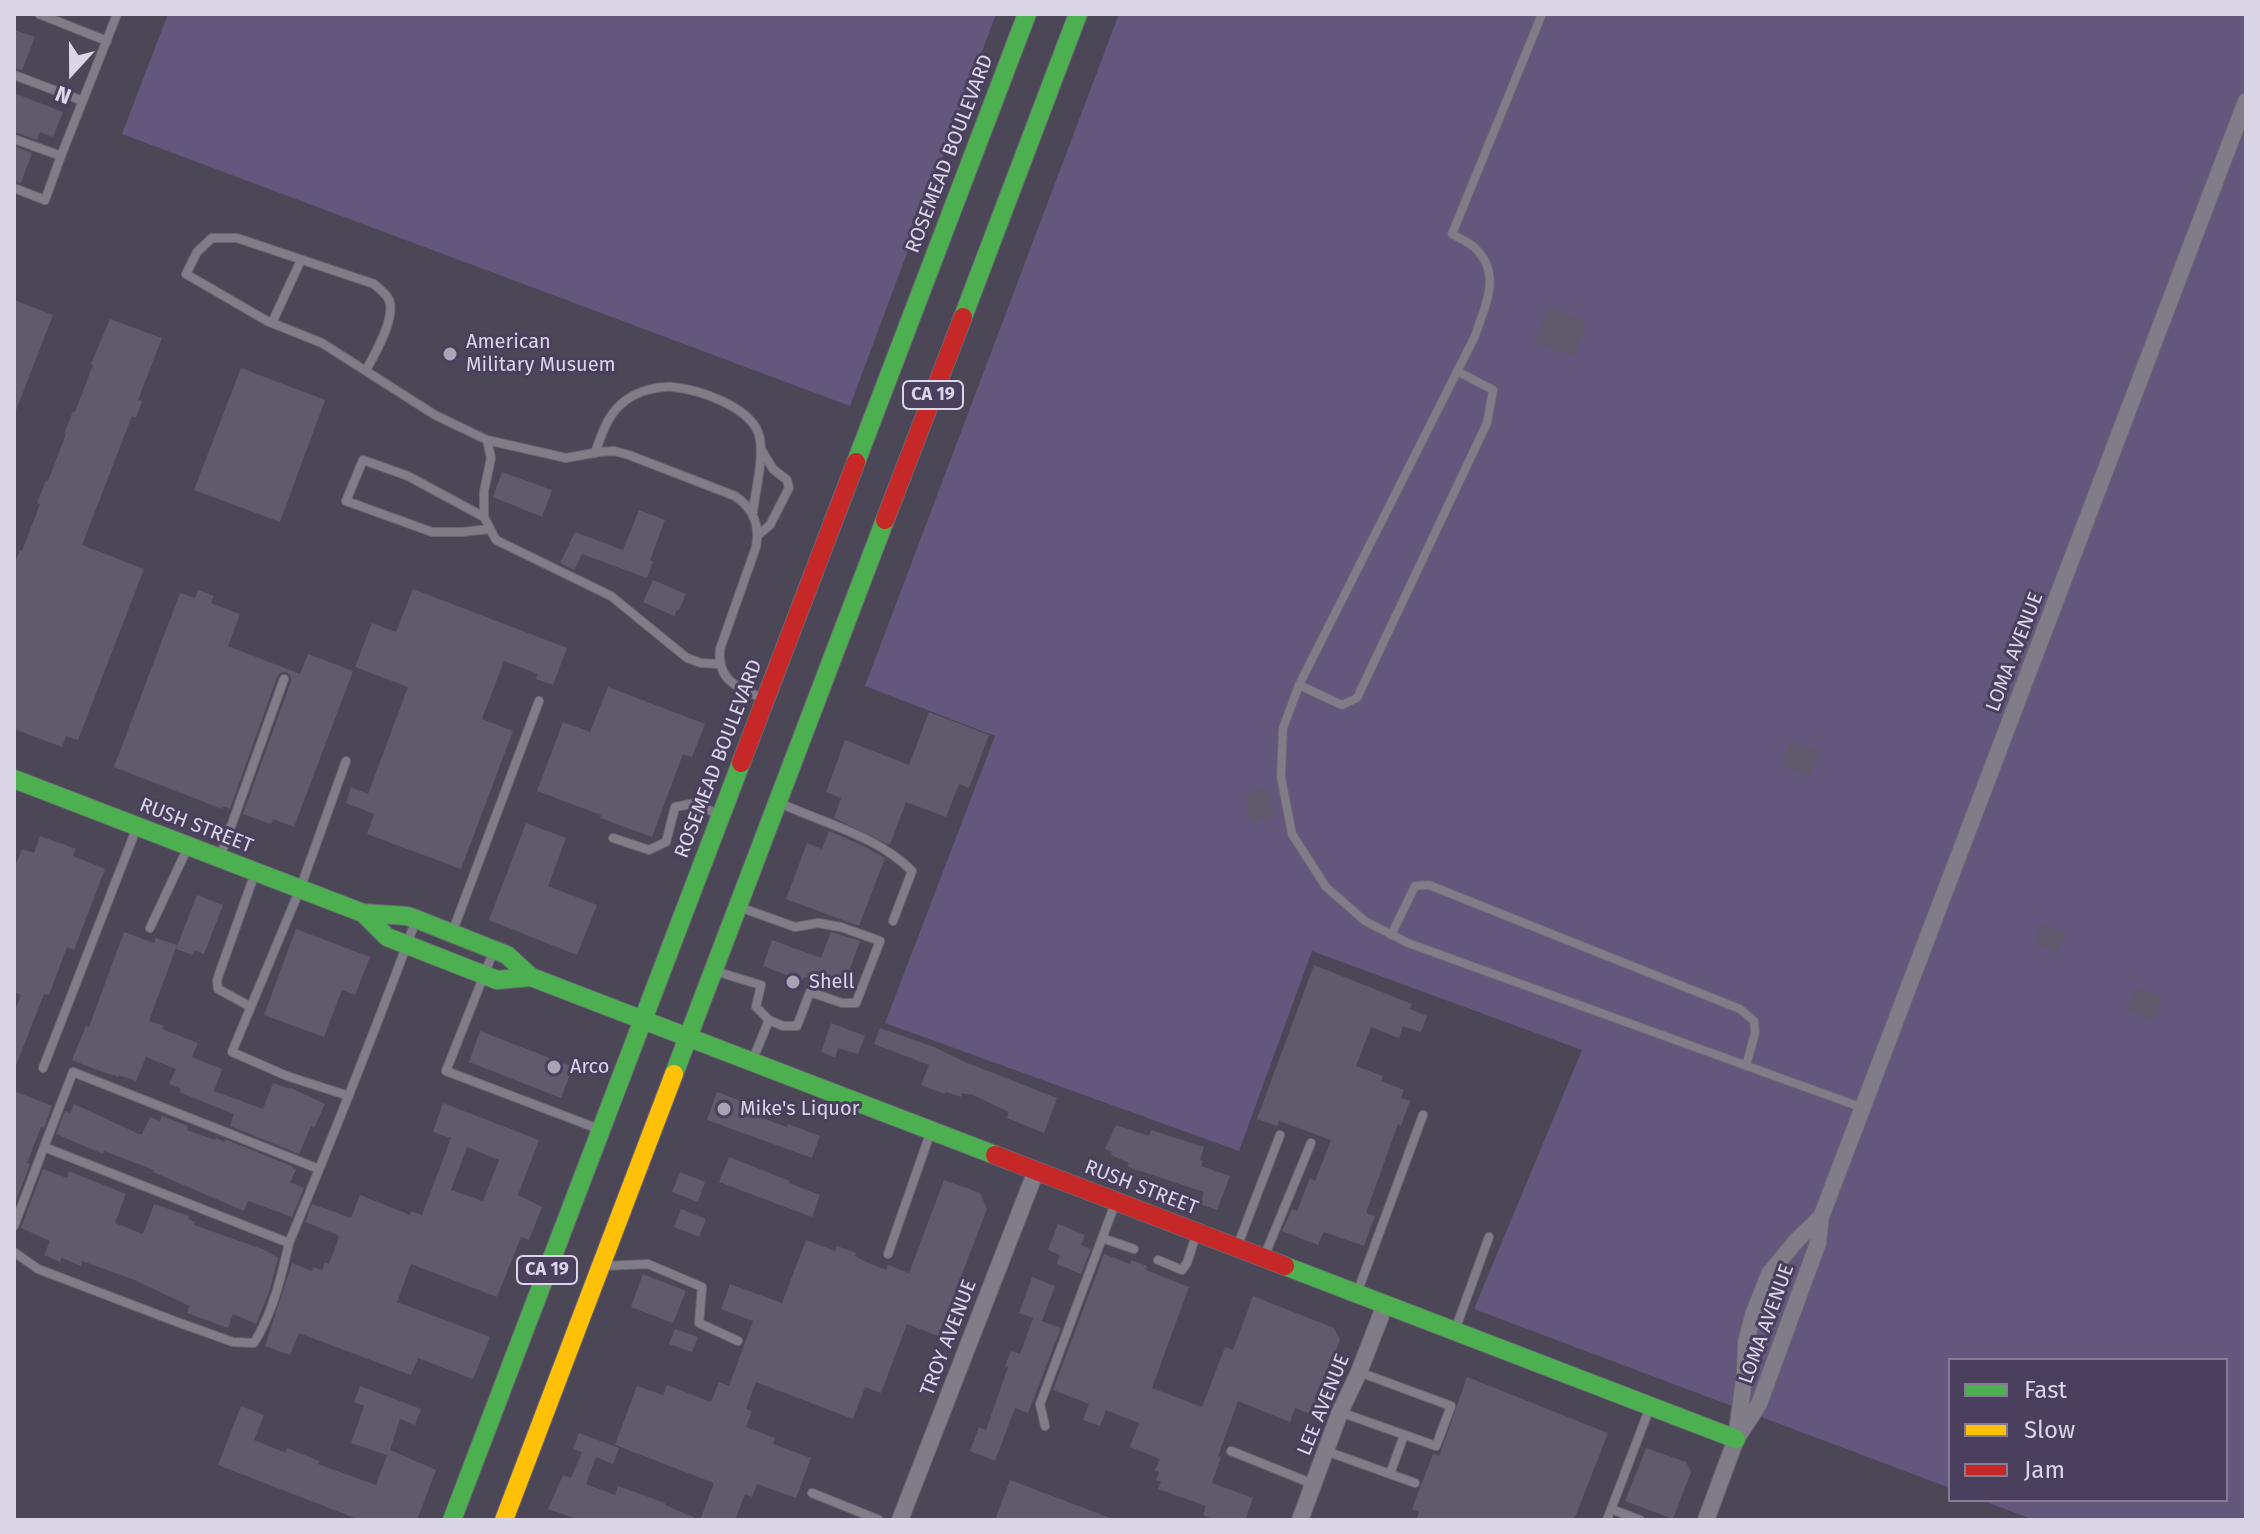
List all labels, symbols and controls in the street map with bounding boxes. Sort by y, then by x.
north arrow [32,32,112,112]
street label: ROSEMEAD BOULEVARD [901,51,999,257]
text: N [52,80,75,110]
place label: American Military Musuem [466,330,616,377]
marker: American Military Musuem [441,345,459,363]
road number: CA 19 [903,381,963,409]
street label: LOMA AVENUE [1981,589,2049,715]
street label: ROSEMEAD BOULEVARD [670,656,768,862]
street label: RUSH STREET [136,793,256,859]
place label: Shell [809,970,854,994]
marker: Shell [784,973,802,991]
place label: Arco [570,1055,609,1079]
marker: Arco [545,1058,563,1076]
place label: Mike's Liquor [740,1097,859,1121]
marker: Mike's Liquor [715,1100,733,1118]
street label: RUSH STREET [1081,1155,1201,1221]
road number: CA 19 [517,1256,577,1284]
street label: LOMA AVENUE [1734,1261,1800,1387]
street label: TROY AVENUE [916,1277,982,1399]
street label: LEE AVENUE [1293,1351,1355,1459]
legend [1948,1358,2228,1502]
text: Fast [2024,1376,2067,1404]
text: Slow [2024,1416,2075,1444]
text: Jam [2024,1456,2065,1484]

